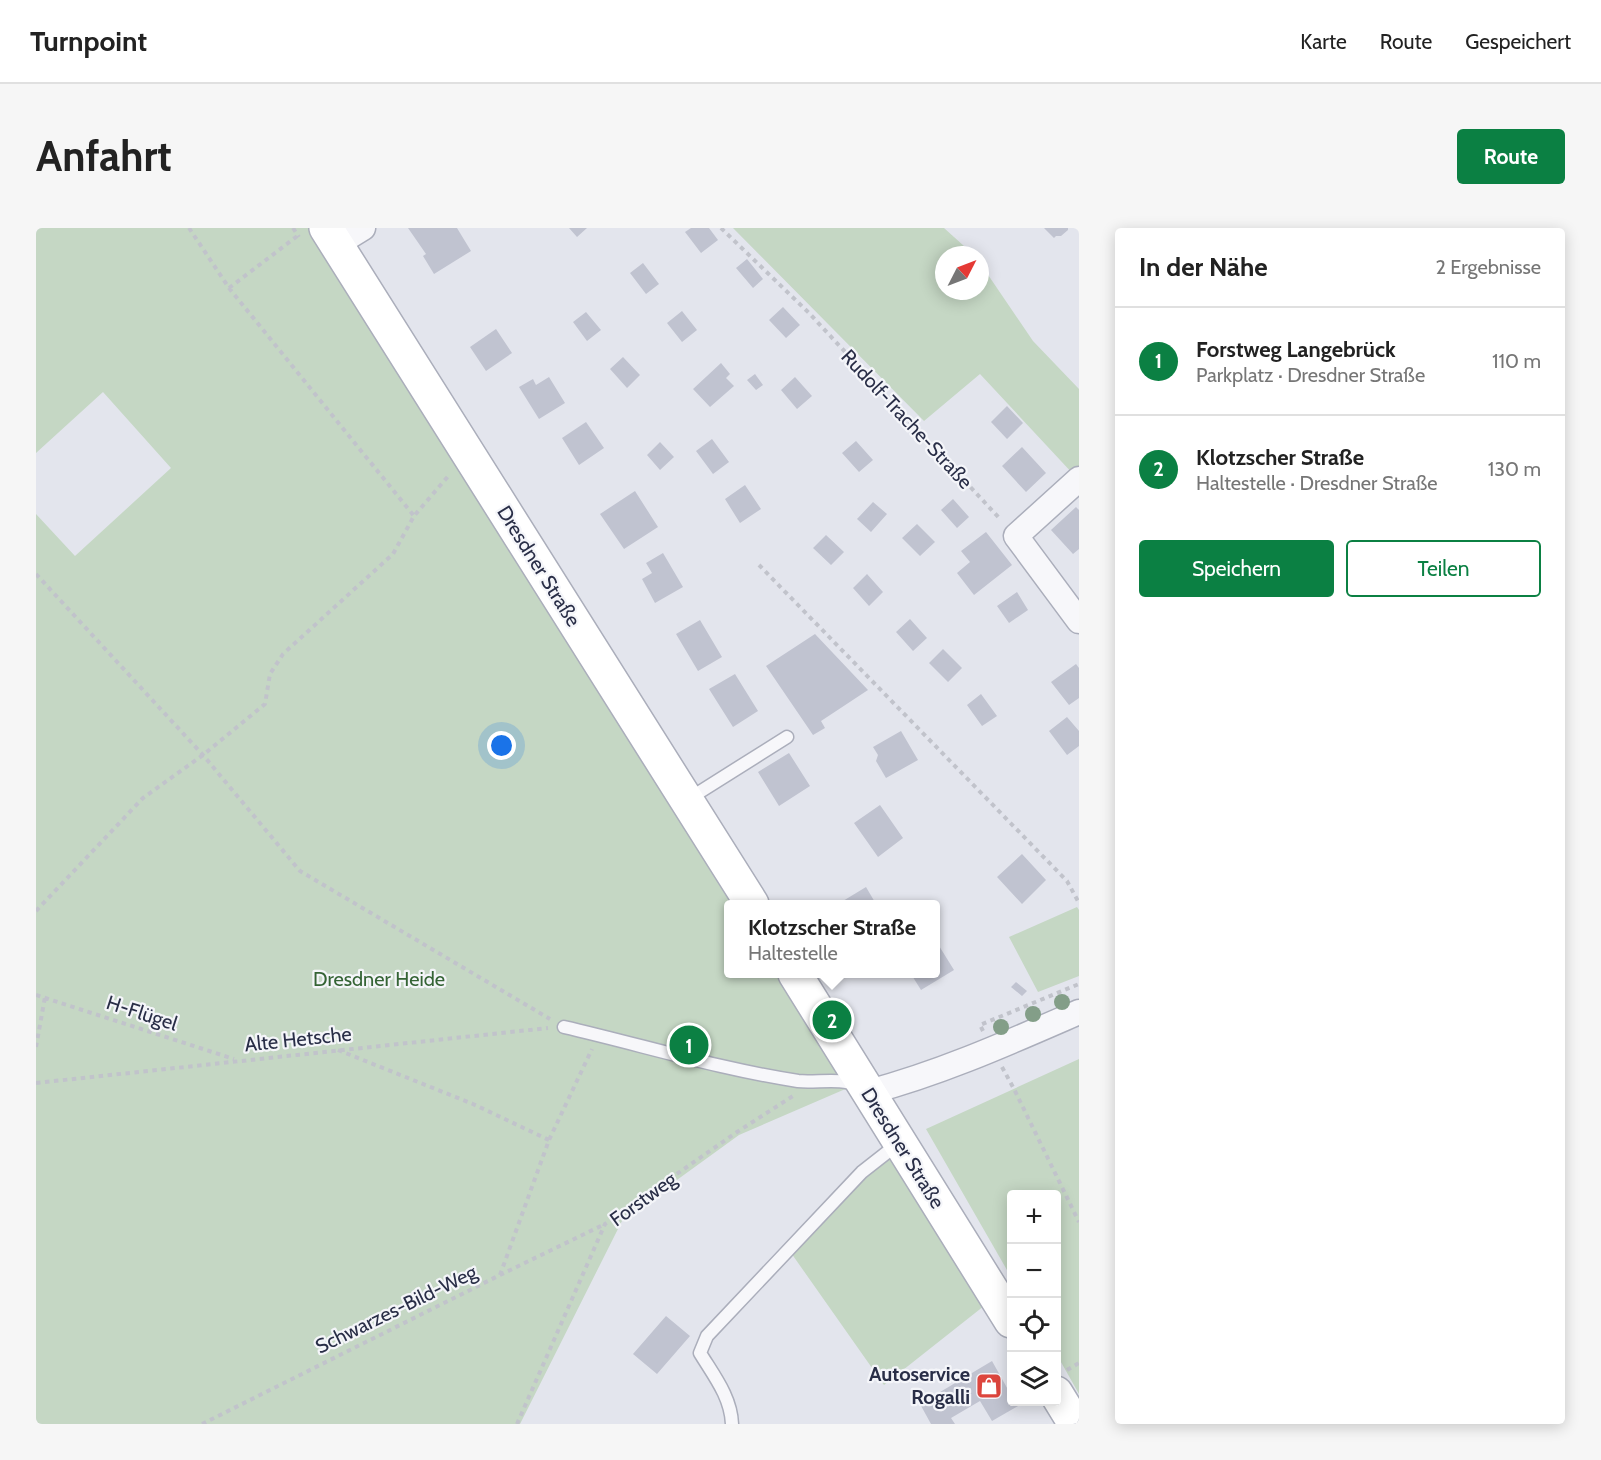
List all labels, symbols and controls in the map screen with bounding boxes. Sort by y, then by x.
text: Turnpoint [30,24,147,58]
text: Karte [1300,29,1347,54]
text: Route [1380,29,1432,54]
text: Gespeichert [1465,29,1571,54]
button: Route [1457,129,1565,184]
text: Anfahrt [36,130,172,182]
north arrow [935,246,989,300]
text: In der Nähe [1139,251,1268,283]
text: 2 Ergebnisse [1435,255,1541,279]
text: Forstweg Langebrück [1196,336,1396,363]
street label: Rudolf-Trache-Straße [836,344,978,494]
text: 1 [1155,349,1162,373]
text: 110 m [1492,349,1541,373]
text: Parkplatz · Dresdner Straße [1196,363,1425,387]
text: Klotzscher Straße [1196,444,1364,471]
text: 2 [1153,457,1164,481]
text: 130 m [1488,457,1541,481]
text: Haltestelle · Dresdner Straße [1196,471,1437,495]
street label: Dresdner Straße [492,501,586,631]
button: Speichern [1139,540,1334,597]
button: Teilen [1346,540,1541,597]
your location [487,731,516,760]
popup [724,900,940,978]
text: Klotzscher Straße [748,914,916,941]
text: Haltestelle [748,941,838,965]
park label: Dresdner Heide [313,967,445,991]
street label: H-Flügel [103,990,181,1036]
pin: 2 [812,998,852,1042]
street label: Alte Hetsche [243,1021,353,1057]
pin: 1 [670,1022,708,1068]
street label: Dresdner Straße [856,1083,950,1213]
street label: Forstweg [605,1166,682,1231]
map controls [1007,1190,1061,1406]
button: + [1007,1190,1061,1244]
button: − [1007,1244,1061,1298]
street label: Schwarzes-Bild-Weg [311,1259,481,1358]
button: locate [1007,1298,1061,1352]
button: layers [1007,1352,1061,1406]
place label: Autoservice Rogalli [869,1362,970,1409]
shop icon: Autoservice Rogalli [974,1371,1004,1401]

